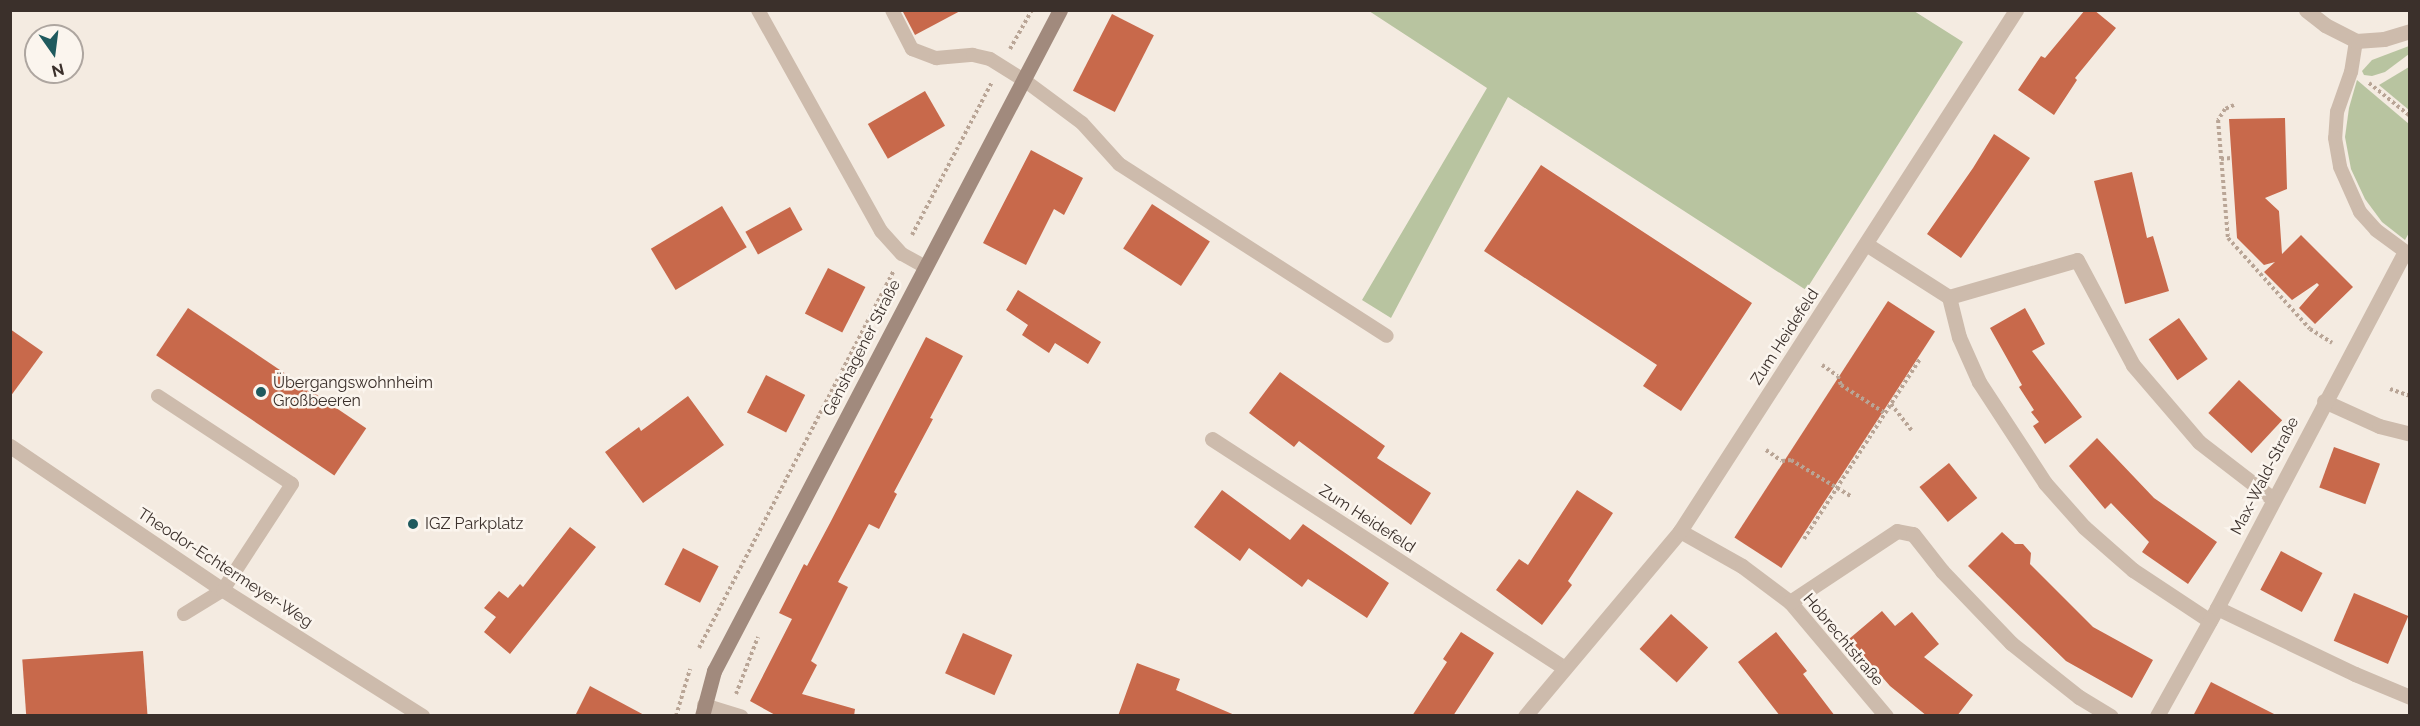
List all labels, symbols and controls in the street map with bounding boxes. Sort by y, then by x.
north arrow [24,24,84,84]
text: N [50,59,66,81]
street label: Genshagener Straße [819,276,905,420]
street label: Zum Heidefeld [1747,285,1823,389]
place label: Übergangswohnheim Großbeeren [273,373,433,411]
marker: Übergangswohnheim Großbeeren [254,385,268,399]
street label: Max-Wald-Straße [2227,414,2303,538]
street label: Zum Heidefeld [1315,481,1419,557]
street label: Theodor-Echtermeyer-Weg [134,504,316,632]
place label: IGZ Parkplatz [425,514,523,534]
marker: IGZ Parkplatz [406,517,420,531]
street label: Hobrechtstraße [1799,590,1887,690]

